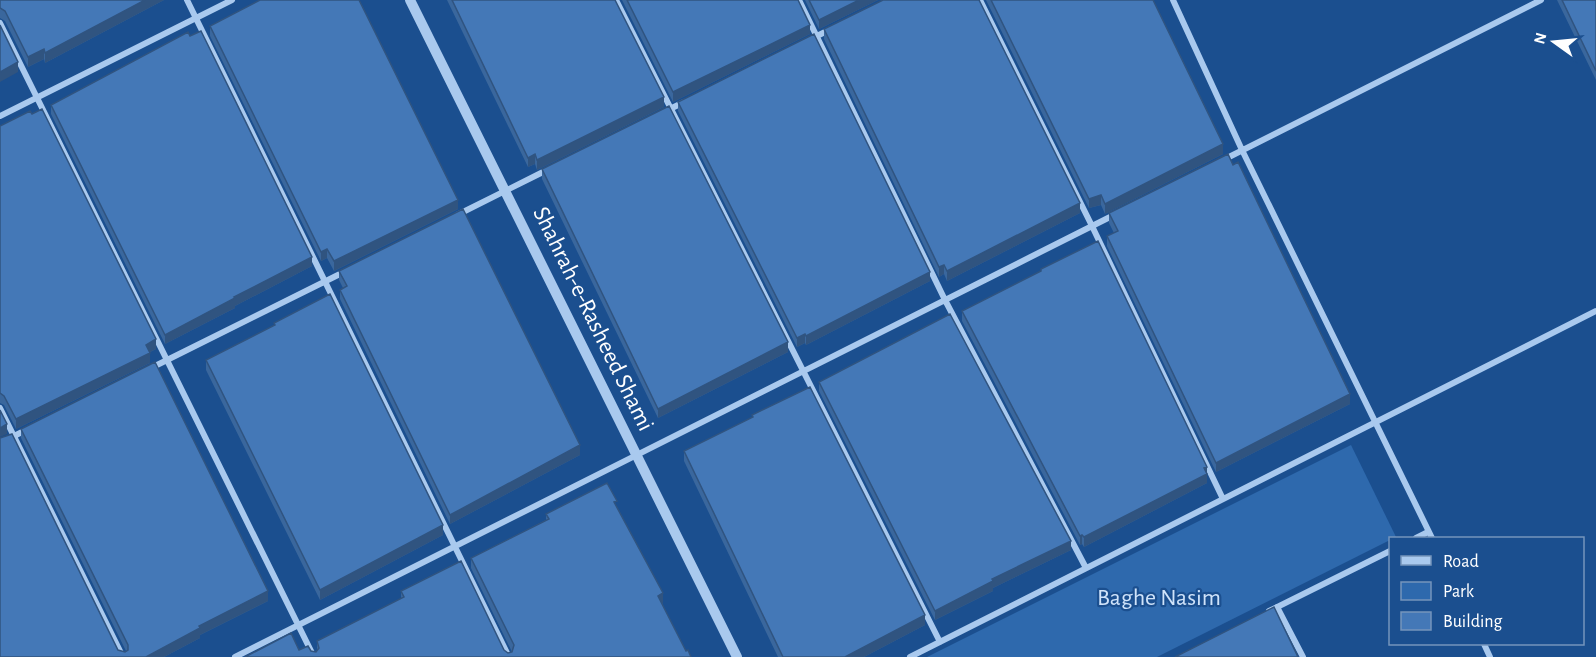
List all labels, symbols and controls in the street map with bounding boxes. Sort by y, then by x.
north arrow [1524,12,1584,72]
text: N [1531,31,1550,46]
street label: Shahrah-e-Rasheed Shami [528,203,658,435]
legend [1389,537,1584,645]
text: Road [1443,553,1479,571]
text: Park [1443,583,1475,601]
park label: Baghe Nasim [1097,586,1221,610]
text: Building [1443,613,1503,631]

